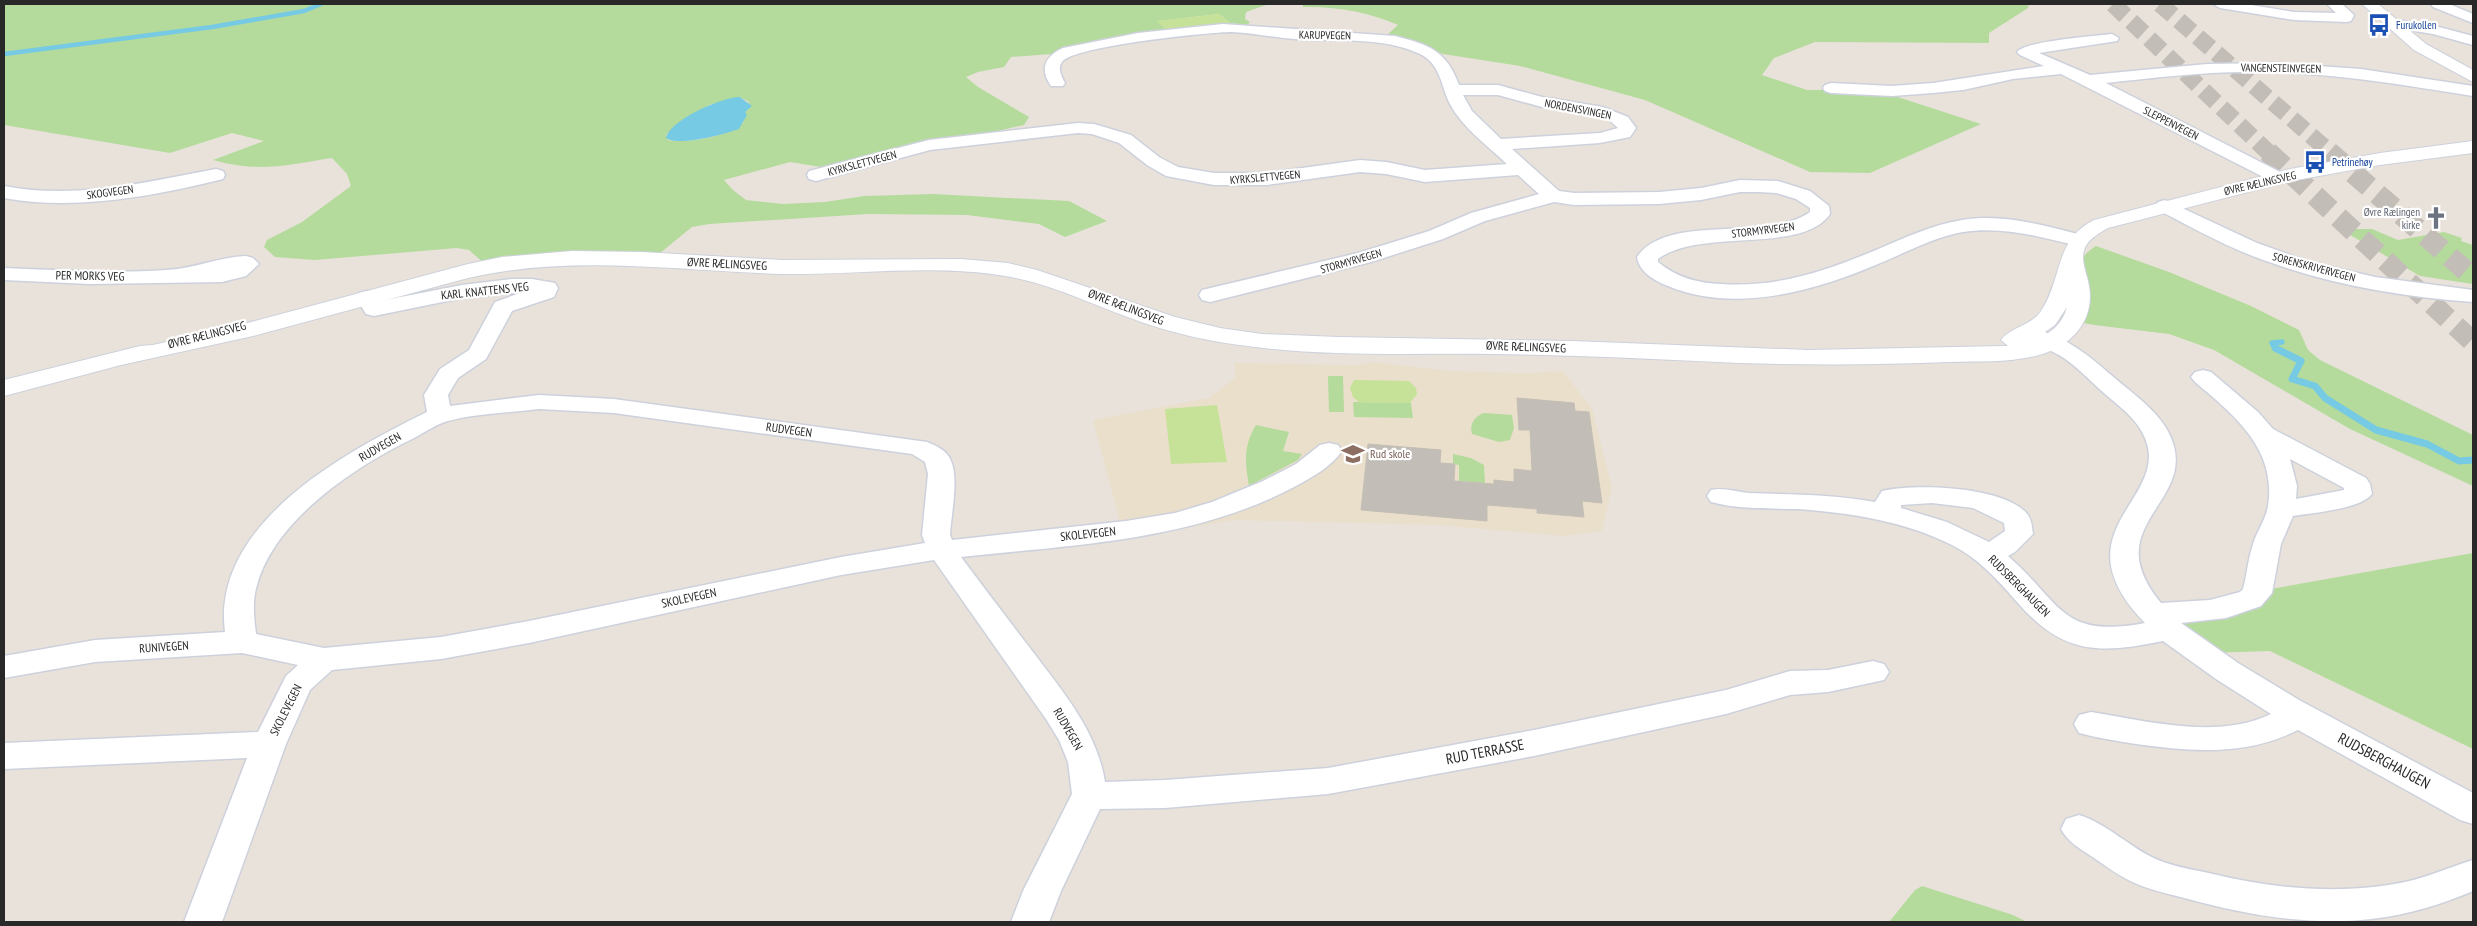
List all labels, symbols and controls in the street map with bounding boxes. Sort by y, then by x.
bus stop icon: Furukollen [2366,12,2392,38]
place label: Furukollen [2396,18,2437,32]
street label: KARUPVEGEN [1299,28,1351,42]
street label: VANGENSTEINVEGEN [2240,60,2321,76]
street label: NORDENSVINGEN [1543,96,1613,122]
street label: SLEPPENVEGEN [2141,103,2201,143]
street label: KYRKSLETTVEGEN [826,147,898,179]
bus stop icon: Petrinehøy [2302,149,2328,175]
place label: Petrinehøy [2332,155,2374,169]
street label: KYRKSLETTVEGEN [1229,167,1301,187]
street label: ØVRE RÆLINGSVEG [2223,168,2297,198]
street label: SKOGVEGEN [86,182,134,202]
place label: Øvre Rælingen kirke [2364,205,2420,232]
church icon: Øvre Rælingen kirke [2423,205,2449,231]
street label: STORMYRVEGEN [1731,219,1795,241]
street label: STORMYRVEGEN [1319,246,1383,276]
street label: SORENSKRIVERVEGEN [2271,249,2357,285]
street label: ØVRE RÆLINGSVEG [687,254,768,273]
street label: PER MORKS VEG [55,267,125,284]
street label: KARL KNATTENS VEG [440,278,530,303]
street label: ØVRE RÆLINGSVEG [1086,285,1166,328]
street label: ØVRE RÆLINGSVEG [166,318,248,351]
street label: ØVRE RÆLINGSVEG [1486,338,1566,355]
street label: RUDVEGEN [765,419,813,440]
street label: RUDVEGEN [356,429,404,465]
school or university icon: Rud skole [1340,441,1366,467]
place label: Rud skole [1370,446,1410,461]
street label: SKOLEVEGEN [1059,523,1116,544]
street label: RUDSBERGHAUGEN [1985,552,2053,620]
street label: SKOLEVEGEN [660,584,718,611]
street label: RUNIVEGEN [139,637,189,656]
street label: SKOLEVEGEN [266,682,305,738]
street label: RUDVEGEN [1050,705,1086,753]
street label: RUDSBERGHAUGEN [2335,728,2434,793]
street label: RUD TERRASSE [1444,735,1526,768]

